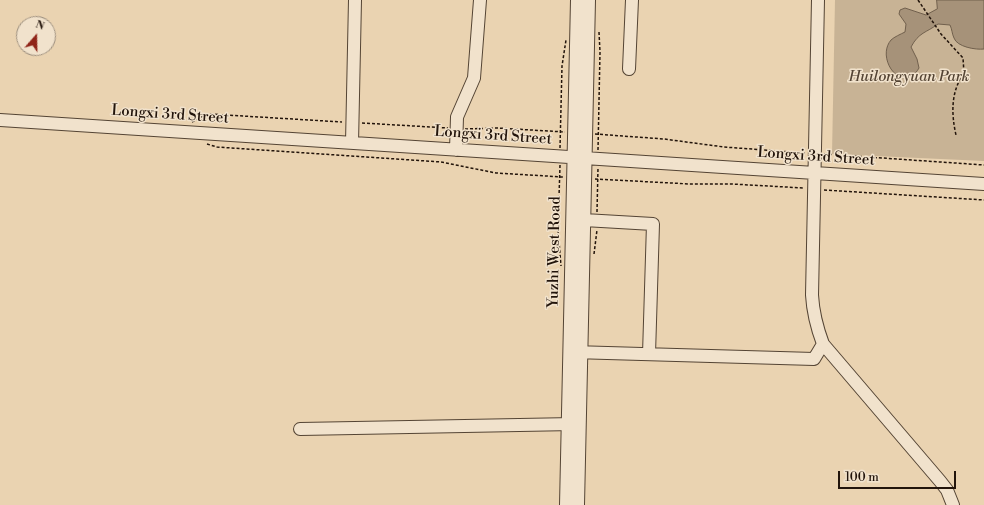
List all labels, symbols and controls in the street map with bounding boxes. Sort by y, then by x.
north arrow [16,16,56,56]
text: N [33,18,46,34]
park label: Huilongyuan Park [849,68,969,86]
street label: Longxi 3rd Street [111,102,229,128]
street label: Longxi 3rd Street [434,123,552,149]
street label: Longxi 3rd Street [757,144,875,170]
street label: Yuzhi West Road [545,196,565,308]
scale bar [840,463,958,489]
text: 100 m [845,470,879,485]

